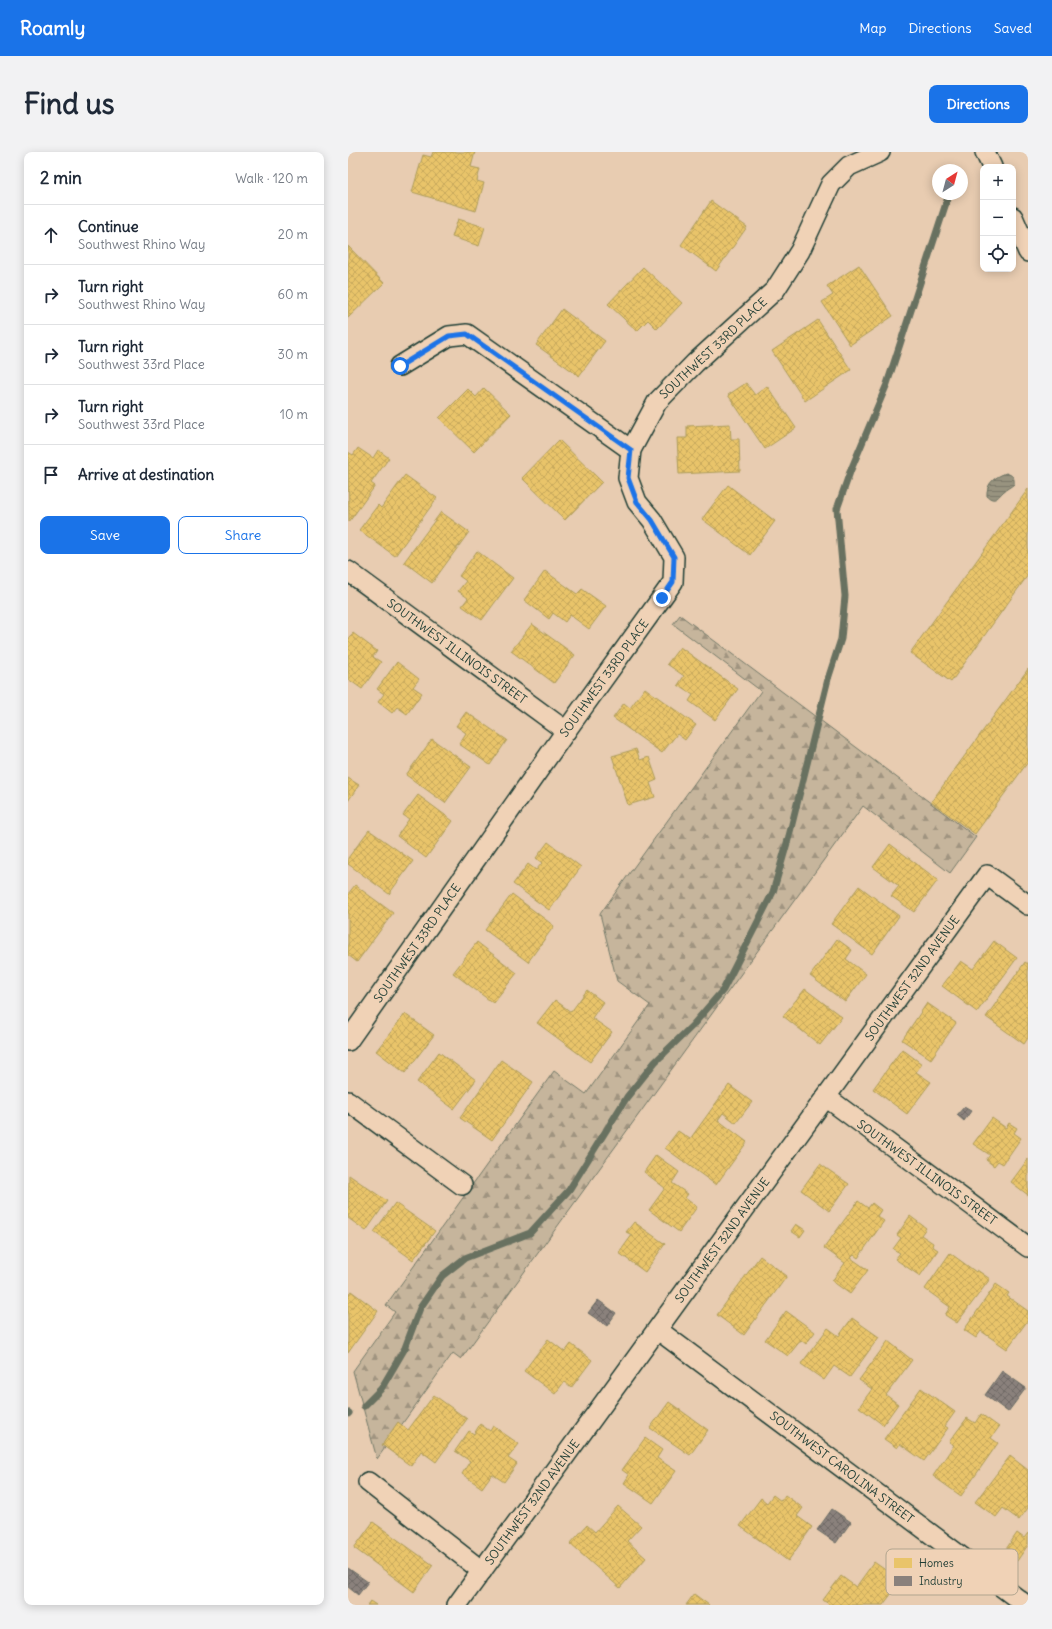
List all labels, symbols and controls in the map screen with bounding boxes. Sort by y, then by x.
text: Roamly [20,16,85,40]
text: Map [859,19,886,37]
text: Directions [908,19,972,37]
text: Saved [994,19,1032,37]
button: Directions [929,85,1028,123]
text: Find us [24,86,115,122]
north arrow [932,164,968,200]
map controls [980,164,1016,272]
button: + [980,164,1016,200]
text: 2 min [40,167,82,189]
text: Walk · 120 m [235,170,308,187]
button: − [980,200,1016,236]
text: Continue [78,217,139,236]
icon: ahead [40,224,62,246]
text: 20 m [278,226,308,243]
text: Southwest Rhino Way [78,236,205,253]
button: locate [980,236,1016,272]
text: Turn right [78,277,143,296]
icon: right [40,284,62,306]
text: 60 m [277,286,308,303]
street label: SOUTHWEST 33RD PLACE [656,294,770,402]
text: Southwest Rhino Way [78,296,205,313]
text: Turn right [78,337,143,356]
icon: right [40,344,62,366]
text: 30 m [278,346,308,363]
text: Southwest 33rd Place [78,356,205,373]
route start [391,357,409,375]
text: Turn right [78,397,143,416]
icon: right [40,404,62,426]
text: 10 m [280,406,308,423]
text: Southwest 33rd Place [78,416,205,433]
icon: arrive [40,464,62,486]
text: Arrive at destination [78,465,214,484]
button: Save [40,516,170,554]
button: Share [178,516,308,554]
route end [653,589,671,607]
street label: SOUTHWEST ILLINOIS STREET [384,595,530,707]
street label: SOUTHWEST 33RD PLACE [556,616,652,740]
street label: SOUTHWEST 33RD PLACE [370,881,464,1005]
street label: SOUTHWEST 32ND AVENUE [861,912,963,1044]
street label: SOUTHWEST ILLINOIS STREET [854,1116,1000,1228]
street label: SOUTHWEST 32ND AVENUE [671,1174,773,1306]
street label: SOUTHWEST CAROLINA STREET [767,1408,917,1526]
street label: SOUTHWEST 32ND AVENUE [481,1436,583,1568]
legend [886,1549,1018,1595]
text: Homes [919,1556,954,1570]
text: Industry [919,1574,962,1588]

